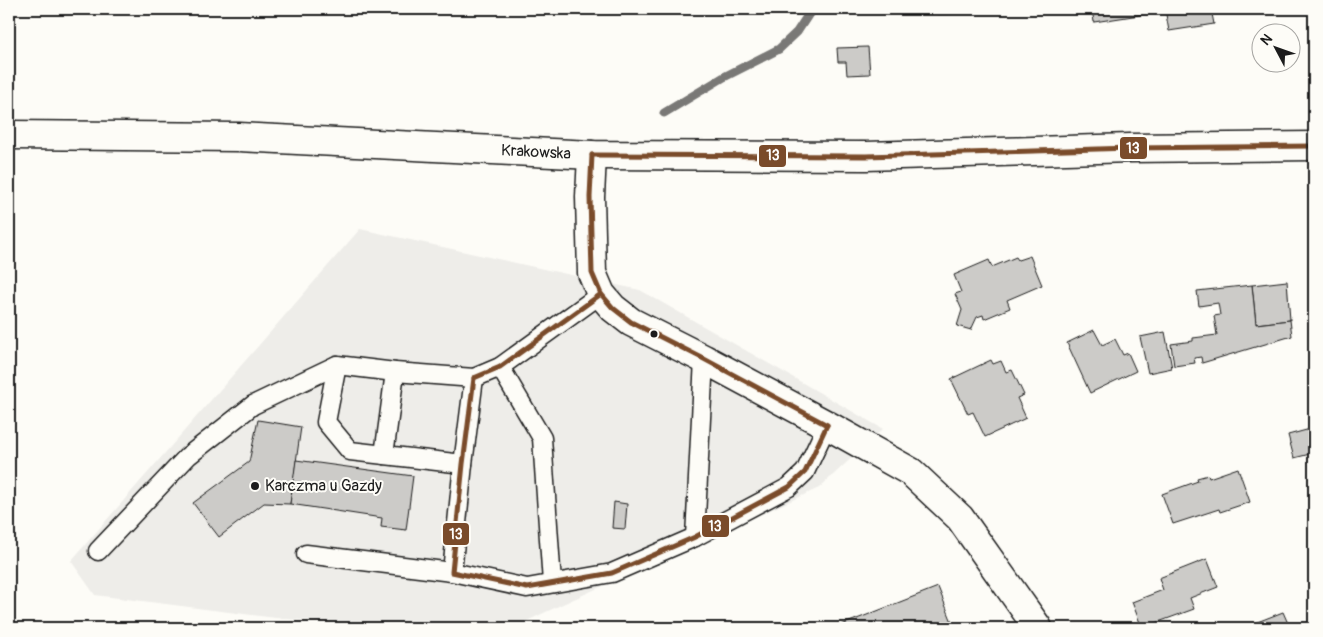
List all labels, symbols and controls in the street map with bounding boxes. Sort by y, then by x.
north arrow [1250,22,1300,72]
text: N [1257,31,1276,49]
line badge: 13 [1119,136,1148,160]
street label: Krakowska [501,140,571,164]
text: 13 [1126,140,1140,157]
line badge: 13 [758,144,787,168]
text: 13 [766,147,780,164]
unlabelled marker [649,329,659,339]
place label: Karczma u Gazdy [265,476,382,496]
marker: Karczma u Gazdy [249,480,261,492]
line badge: 13 [701,514,730,538]
text: 13 [708,518,722,535]
line badge: 13 [442,522,470,546]
text: 13 [449,526,463,543]

